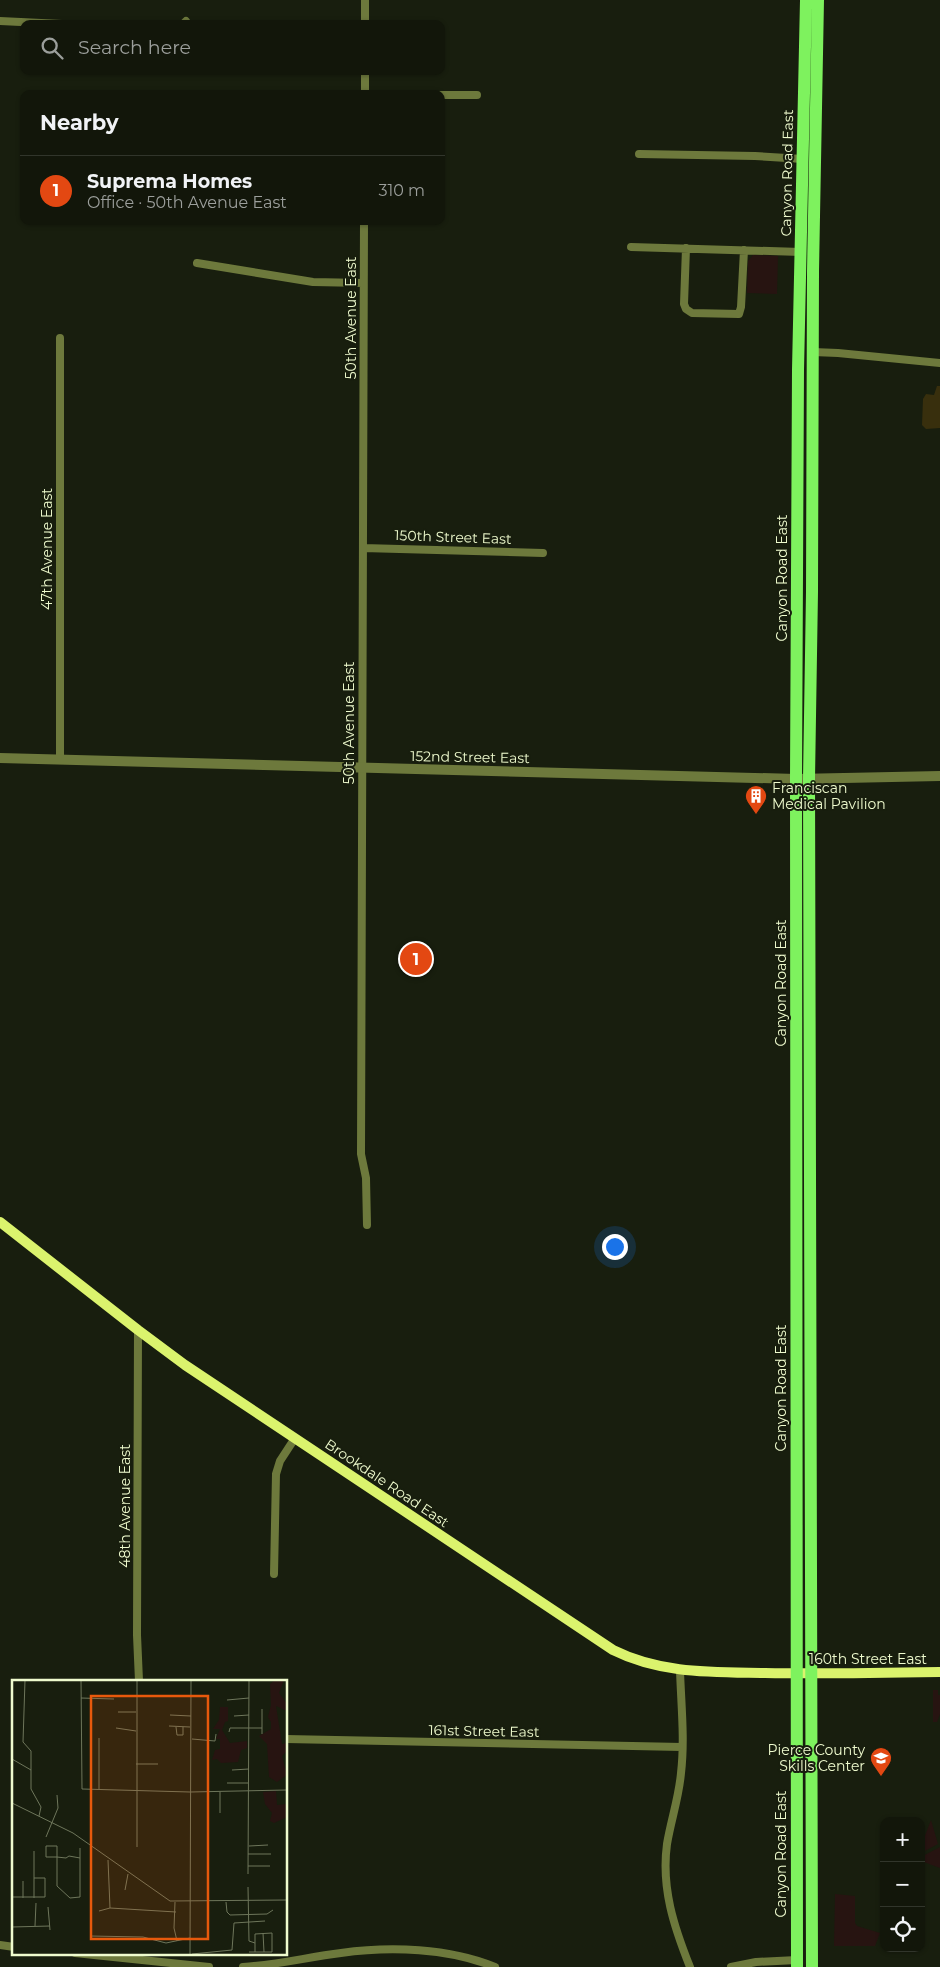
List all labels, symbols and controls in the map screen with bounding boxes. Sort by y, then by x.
search box [20,20,445,75]
icon: search [38,34,66,62]
text: Search here [78,36,191,59]
street label: Canyon Road East [777,109,797,237]
text: Nearby [40,110,119,135]
text: Suprema Homes [87,170,252,193]
text: 1 [53,181,59,200]
text: 310 m [378,181,425,200]
text: Office · 50th Avenue East [87,193,287,212]
street label: 50th Avenue East [342,256,360,379]
street label: 47th Avenue East [38,488,56,610]
street label: Canyon Road East [773,514,791,641]
street label: 150th Street East [394,526,512,548]
street label: 50th Avenue East [340,661,358,784]
street label: 152nd Street East [410,747,530,767]
place label: Franciscan Medical Pavilion [772,779,886,813]
building icon: Franciscan Medical Pavilion [744,784,768,815]
street label: Canyon Road East [772,919,790,1046]
pin: 1 [400,940,432,978]
your location [602,1234,628,1260]
street label: Canyon Road East [772,1324,790,1451]
street label: Brookdale Road East [322,1435,453,1531]
street label: 48th Avenue East [116,1444,134,1568]
street label: 160th Street East [809,1650,927,1668]
inset map [12,1680,288,1954]
street label: 161st Street East [428,1721,540,1741]
place label: Pierce County Skills Center [767,1741,865,1775]
school or university icon: Pierce County Skills Center [869,1746,893,1777]
street label: Canyon Road East [772,1790,790,1917]
map controls [880,1817,925,1952]
button: + [880,1817,925,1862]
button: − [880,1862,925,1907]
button: locate [880,1907,925,1952]

